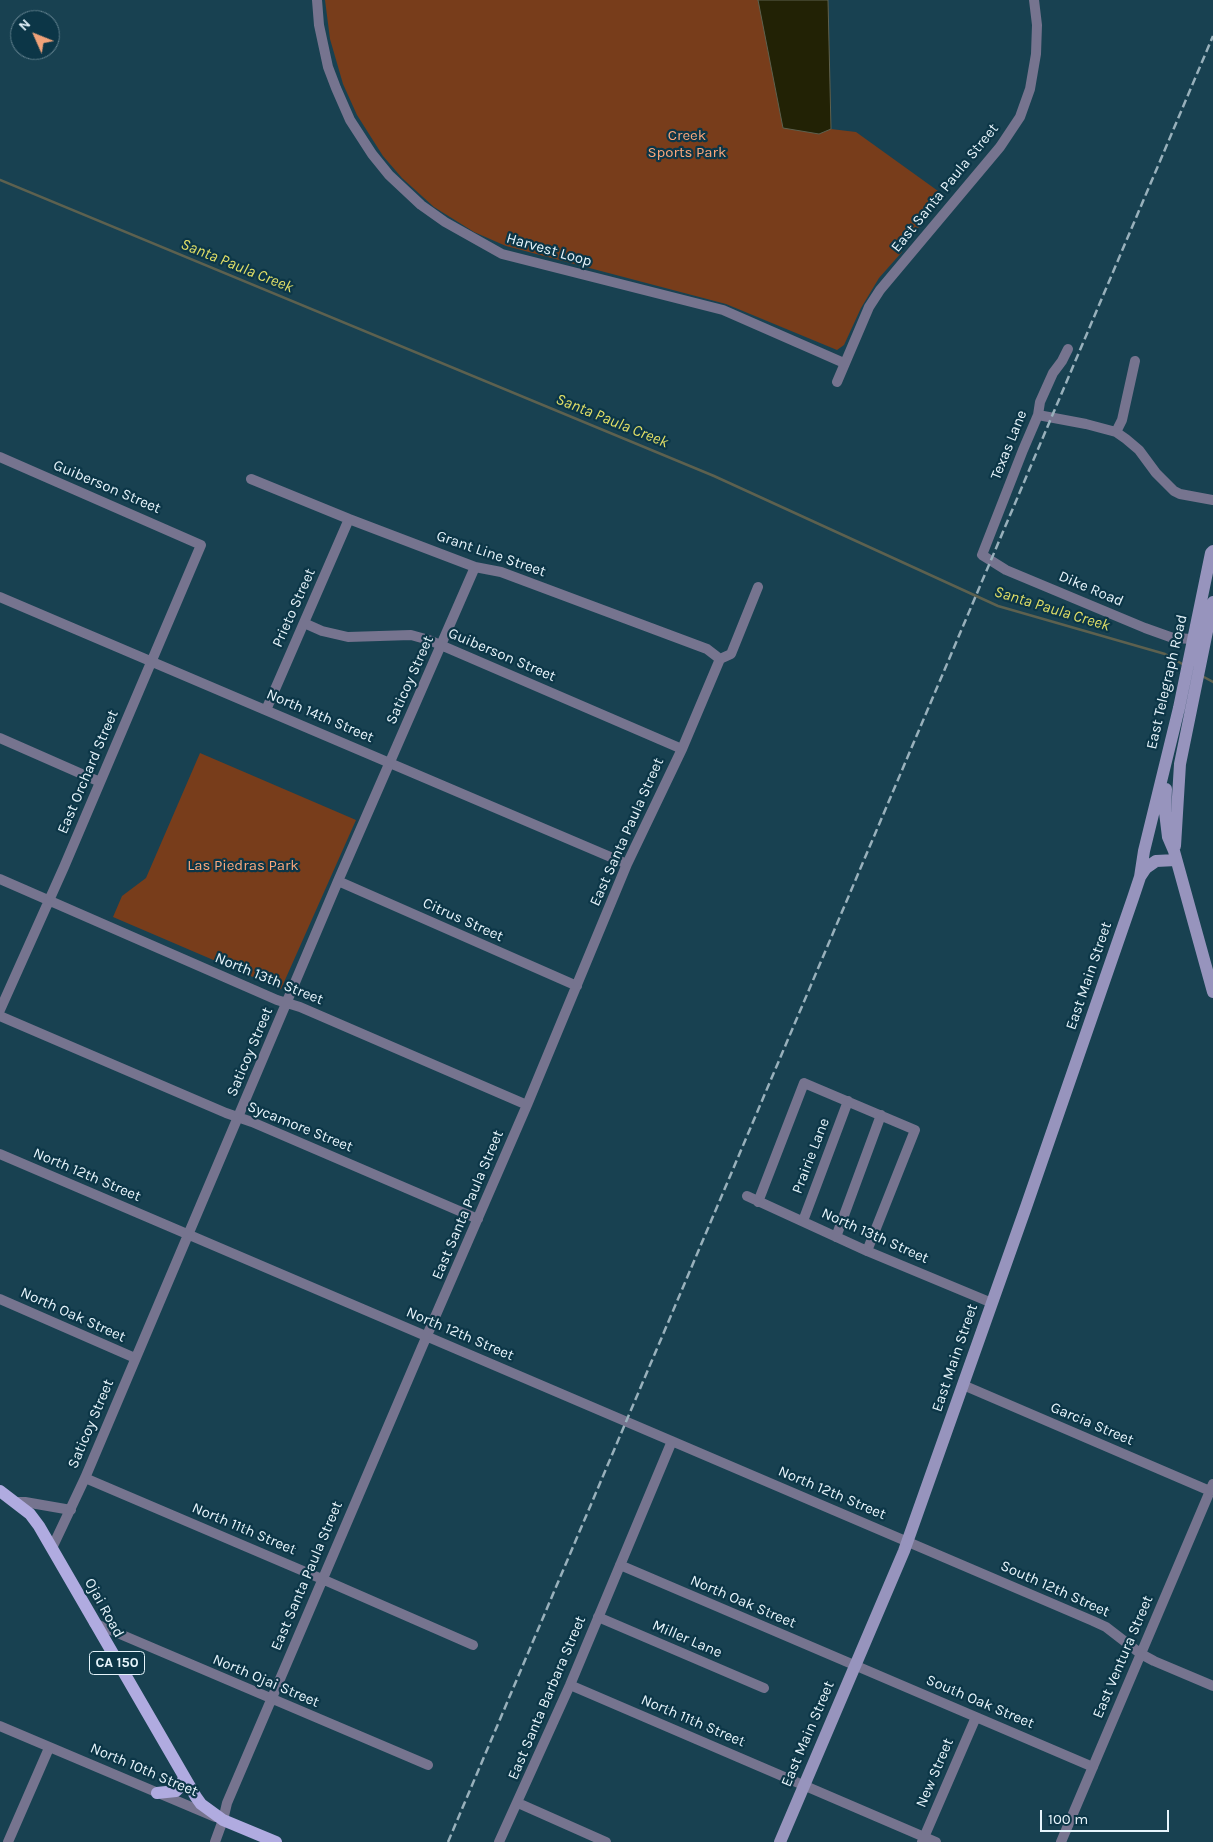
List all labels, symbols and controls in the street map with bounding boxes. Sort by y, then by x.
north arrow [10,10,60,60]
text: N [15,15,34,34]
street label: East Santa Paula Street [888,120,1002,256]
park label: Creek Sports Park [648,127,726,162]
street label: Harvest Loop [504,229,594,271]
water label: Santa Paula Creek [178,235,296,297]
water label: Santa Paula Creek [553,390,671,452]
street label: Texas Lane [987,408,1031,482]
street label: Guiberson Street [51,456,163,518]
street label: Grant Line Street [434,527,548,581]
street label: Prieto Street [269,566,319,650]
street label: Dike Road [1056,567,1126,611]
water label: Santa Paula Creek [992,582,1112,636]
street label: East Telegraph Road [1143,613,1191,751]
street label: Guiberson Street [446,624,558,686]
street label: Saticoy Street [382,633,438,727]
street label: North 14th Street [264,685,376,747]
street label: East Orchard Street [54,707,122,837]
street label: East Santa Paula Street [586,755,668,909]
park label: Las Piedras Park [187,857,299,875]
street label: Citrus Street [420,894,506,946]
street label: East Main Street [1062,920,1116,1032]
street label: North 13th Street [212,949,326,1009]
street label: Saticoy Street [223,1005,277,1099]
street label: Sycamore Street [245,1098,355,1156]
street label: Prairie Lane [788,1116,834,1196]
street label: East Santa Paula Street [428,1128,508,1282]
street label: North 12th Street [30,1144,144,1206]
street label: North 13th Street [819,1204,931,1268]
street label: North Oak Street [18,1284,128,1346]
street label: East Main Street [928,1302,982,1414]
street label: North 12th Street [403,1303,517,1365]
street label: Saticoy Street [64,1377,118,1471]
street label: Garcia Street [1048,1398,1136,1450]
street label: North 12th Street [775,1462,889,1524]
street label: North 11th Street [189,1499,299,1559]
street label: East Santa Paula Street [267,1499,347,1653]
street label: South 12th Street [998,1557,1112,1621]
street label: North Oak Street [687,1572,799,1632]
street label: Ojai Road [80,1575,128,1641]
street label: East Ventura Street [1089,1593,1157,1721]
street label: East Santa Barbara Street [504,1613,590,1783]
street label: Miller Lane [649,1616,725,1662]
street label: North Ojai Street [210,1650,322,1712]
road number: CA 150 [90,1652,144,1675]
street label: South Oak Street [923,1671,1037,1733]
street label: East Main Street [778,1678,838,1790]
street label: North 11th Street [638,1691,748,1751]
street label: New Street [912,1736,958,1810]
street label: North 10th Street [87,1739,201,1801]
scale bar [1043,1800,1172,1832]
text: 100 m [1048,1810,1088,1828]

